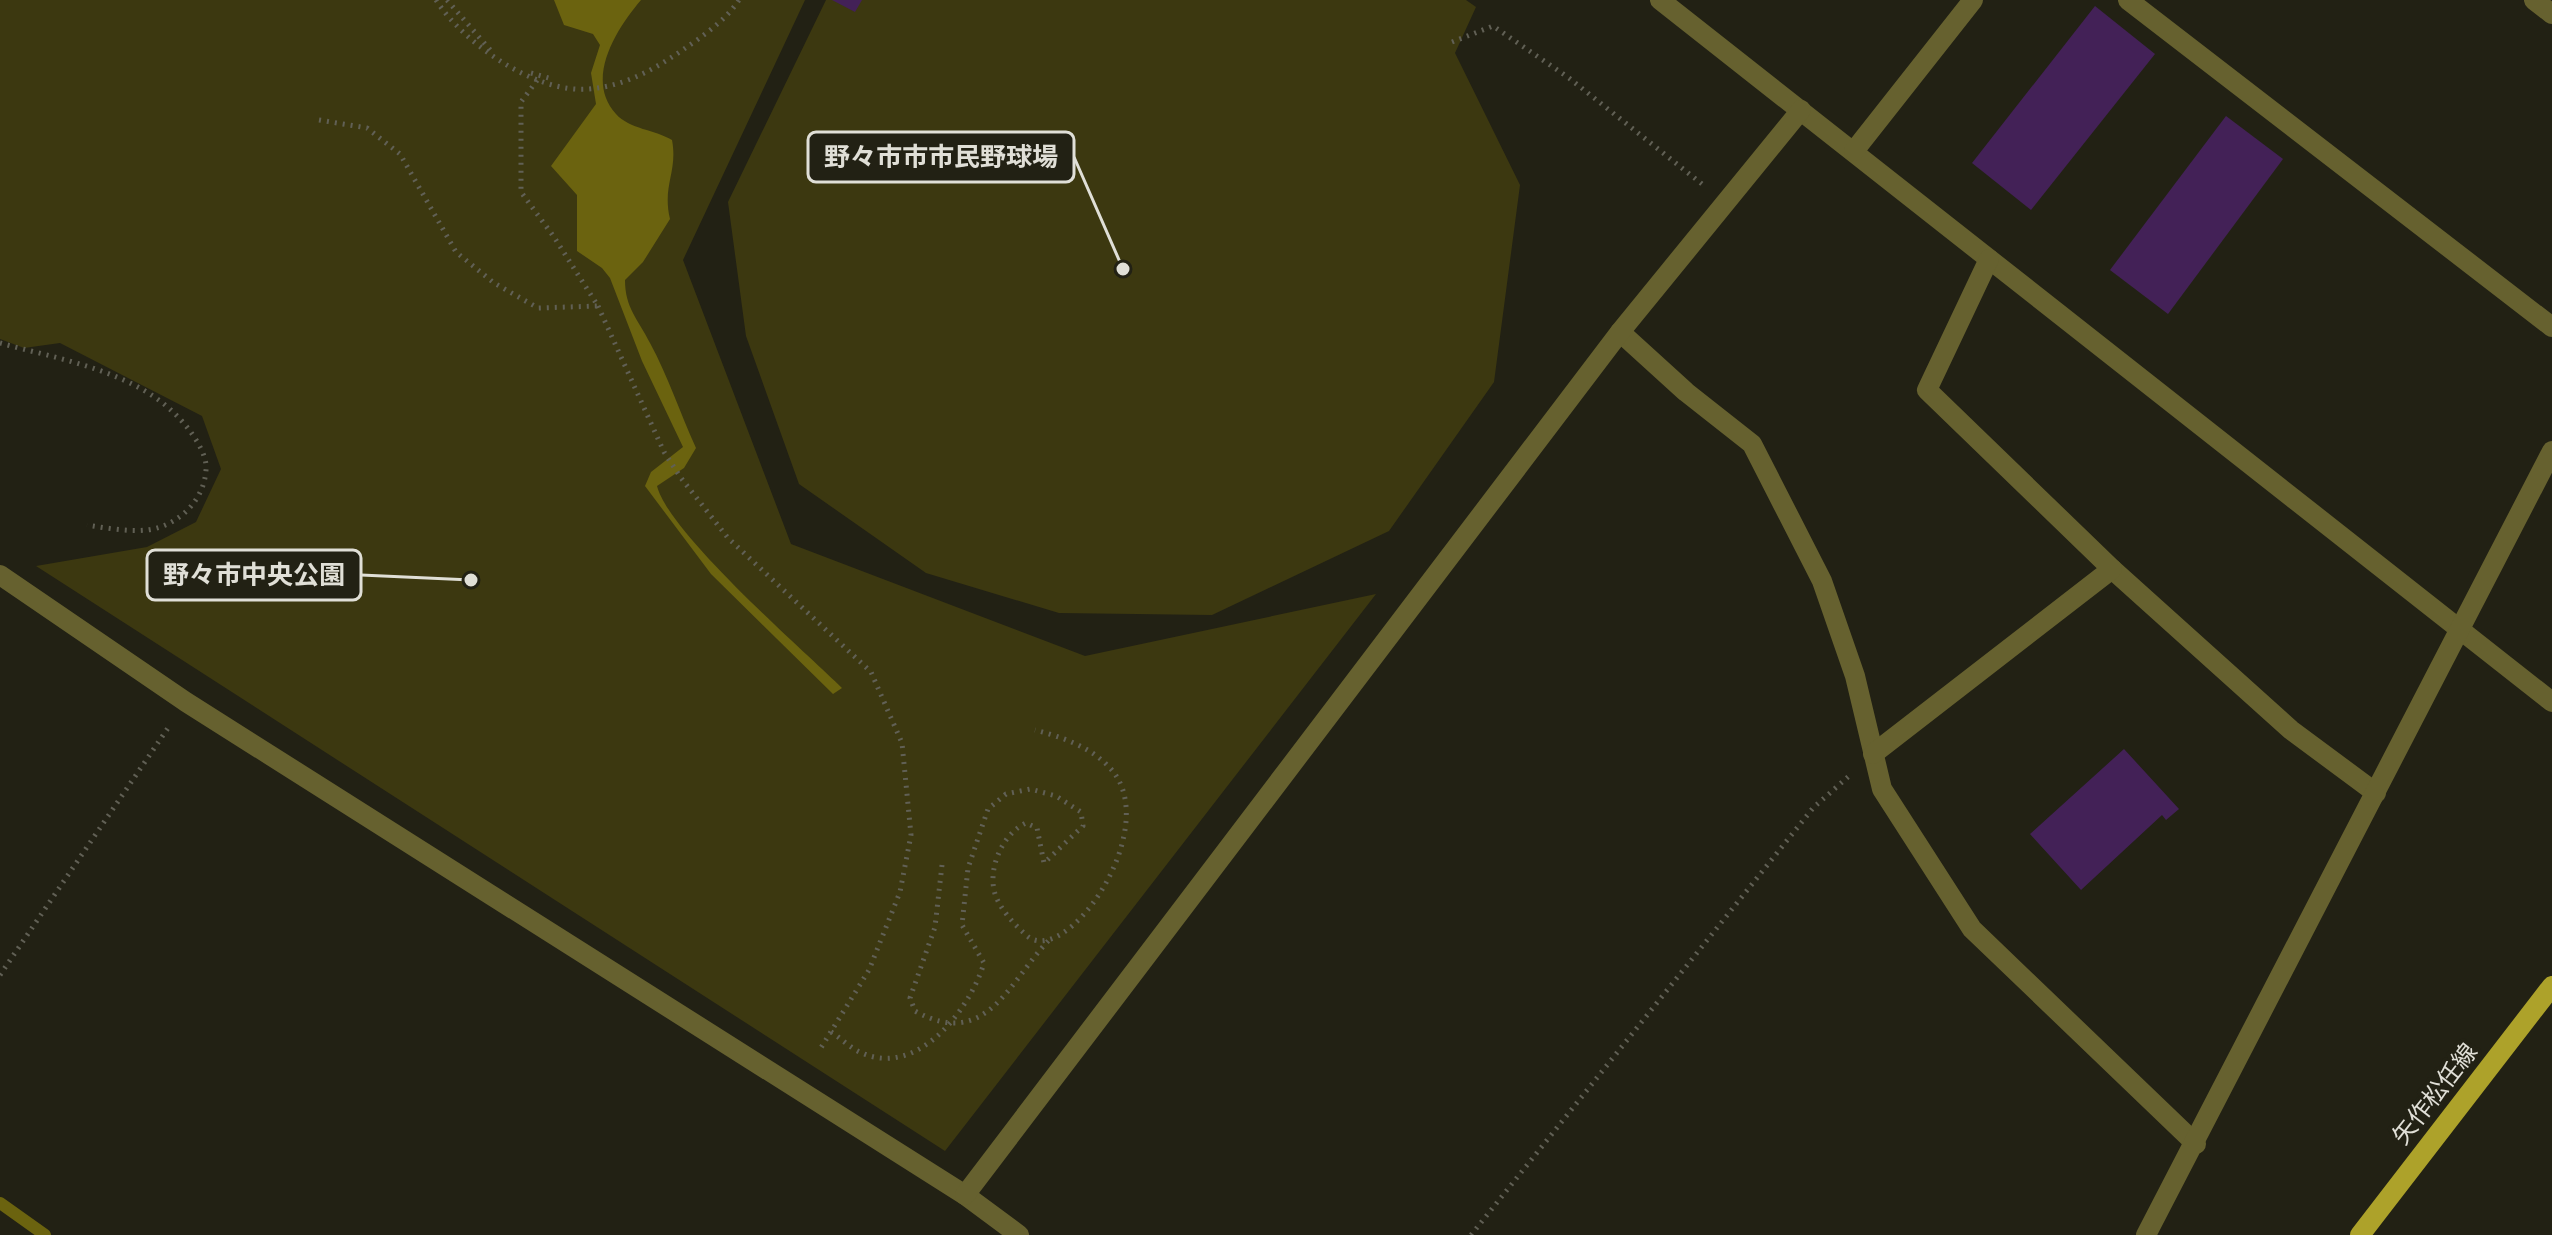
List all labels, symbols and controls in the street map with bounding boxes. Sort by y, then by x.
callout: 野々市市市民野球場 [808,132,1074,182]
text: 野々市市市民野球場 [824,142,1058,173]
callout: 野々市中央公園 [147,550,361,600]
text: 野々市中央公園 [163,560,345,591]
street label: 矢作松任線 [2387,1038,2483,1150]

